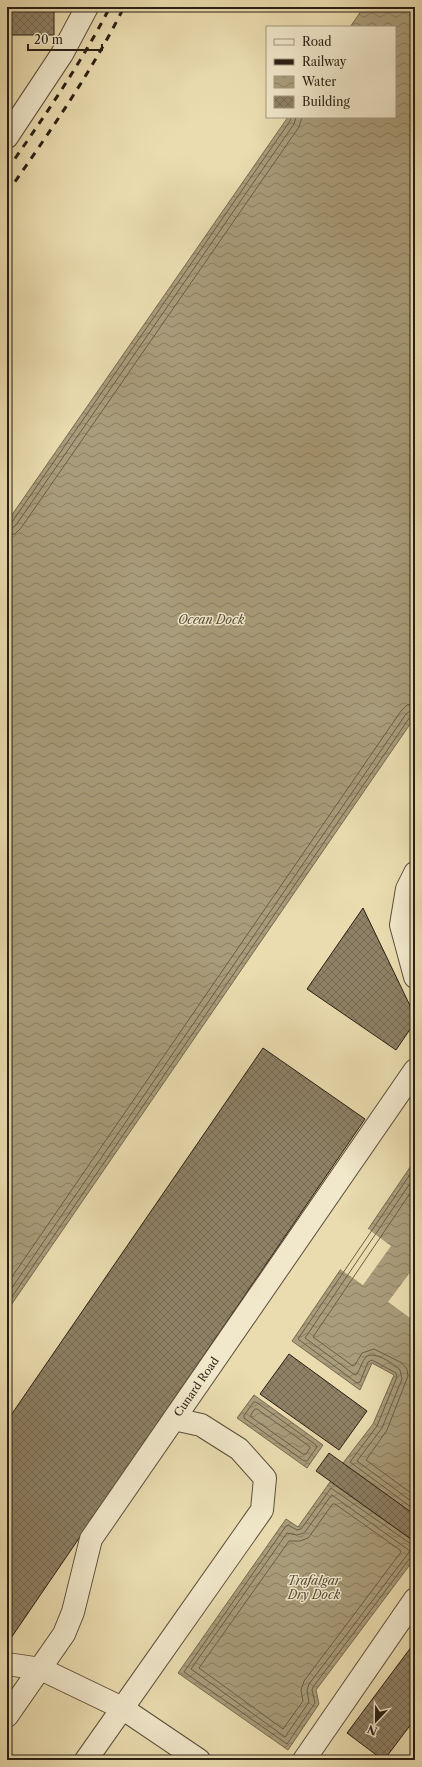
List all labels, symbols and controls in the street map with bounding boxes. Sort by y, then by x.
scale bar [28,26,102,52]
legend [266,26,396,118]
text: 20 m [34,32,63,47]
text: Road [302,34,332,49]
text: Railway [302,54,347,69]
text: Water [301,74,336,89]
text: Building [302,94,350,109]
water label: Ocean Dock [178,612,245,627]
street label: Cunard Road [171,1354,222,1419]
water label: Trafalgar Dry Dock [287,1573,342,1602]
north arrow [356,1701,396,1741]
text: N [365,1722,379,1739]

